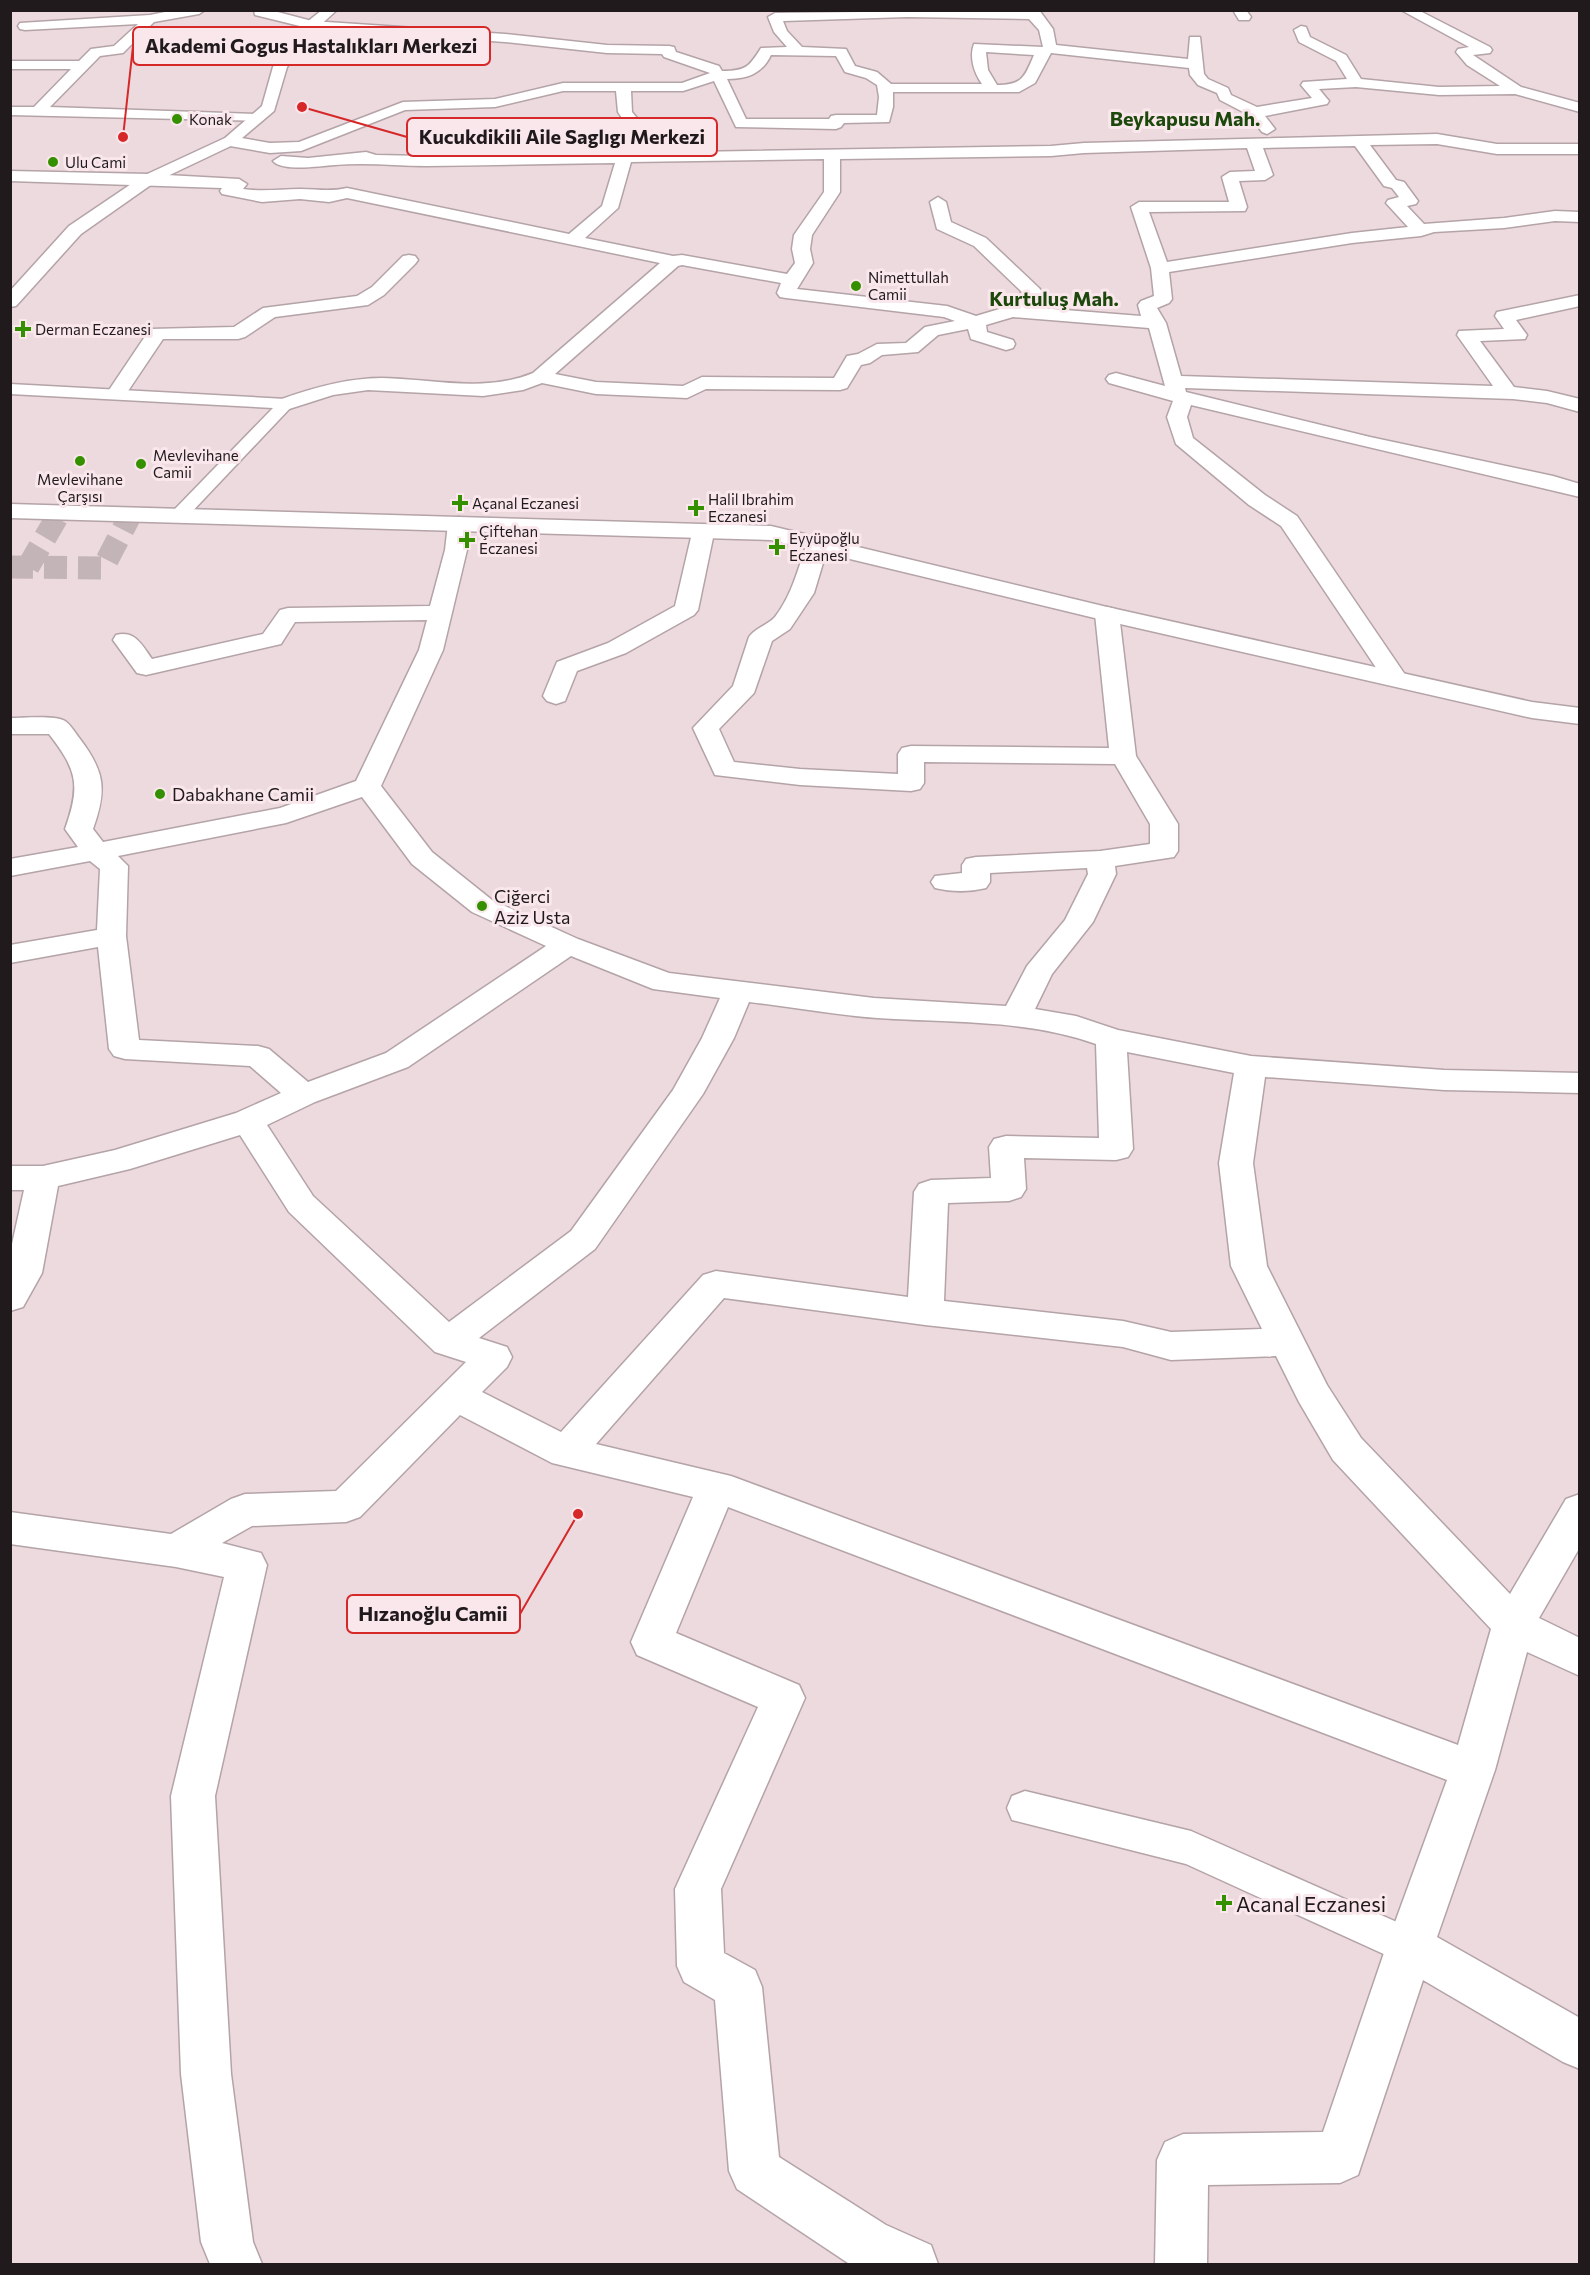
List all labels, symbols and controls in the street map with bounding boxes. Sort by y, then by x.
callout: Akademi Gogus Hastalıkları Merkezi [133,27,490,65]
text: Akademi Gogus Hastalıkları Merkezi [145,33,477,57]
district label: Beykapusu Mah. [1110,106,1260,130]
place label: Konak [189,110,232,128]
marker: Konak [170,112,184,126]
callout: Kucukdikili Aile Saglıgı Merkezi [407,118,717,156]
text: Kucukdikili Aile Saglıgı Merkezi [419,124,705,148]
place label: Ulu Cami [65,153,126,171]
marker: Ulu Cami [46,155,60,169]
place label: Nimettullah Camii [868,268,949,303]
marker: Nimettullah Camii [849,279,863,293]
district label: Kurtuluş Mah. [989,286,1119,310]
place label: Derman Eczanesi [35,320,151,338]
marker: Derman Eczanesi [16,322,30,336]
place label: Mevlevihane Camii [153,446,239,481]
marker: Mevlevihane Çarşısı [73,454,87,468]
marker: Mevlevihane Camii [134,457,148,471]
place label: Mevlevihane Çarşısı [37,470,123,505]
place label: Halil Ibrahim Eczanesi [708,490,794,525]
place label: Açanal Eczanesi [472,494,579,512]
marker: Açanal Eczanesi [453,496,467,510]
marker: Halil Ibrahim Eczanesi [689,501,703,515]
place label: Çiftehan Eczanesi [479,522,538,557]
place label: Eyyüpoğlu Eczanesi [789,529,860,564]
marker: Çiftehan Eczanesi [460,533,474,547]
marker: Eyyüpoğlu Eczanesi [770,540,784,554]
place label: Dabakhane Camii [172,783,314,805]
marker: Dabakhane Camii [153,787,167,801]
place label: Ciğerci Aziz Usta [494,885,570,928]
marker: Ciğerci Aziz Usta [475,899,489,913]
callout: Hızanoğlu Camii [347,1595,520,1633]
text: Hızanoğlu Camii [358,1601,508,1625]
place label: Acanal Eczanesi [1236,1891,1386,1916]
marker: Acanal Eczanesi [1217,1896,1231,1910]

